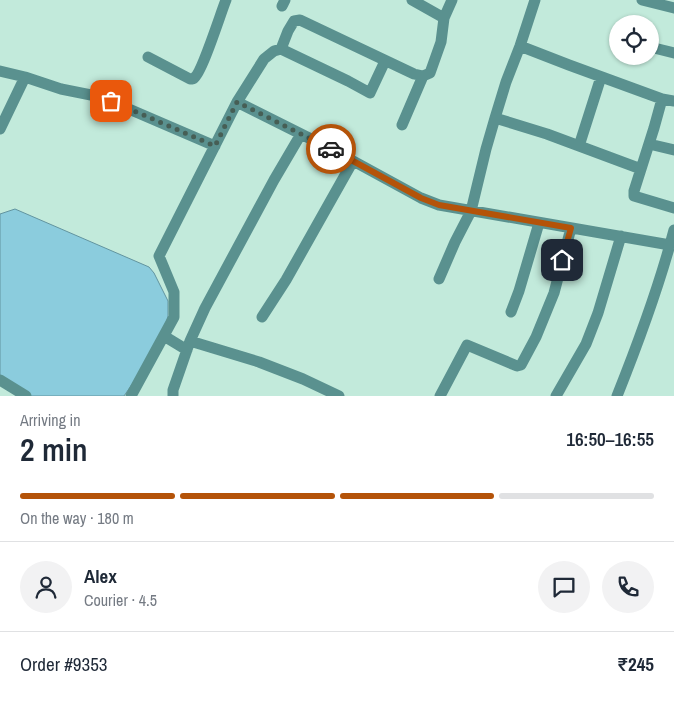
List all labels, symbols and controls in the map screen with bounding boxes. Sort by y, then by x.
map controls [609,15,659,65]
button: locate [609,15,659,65]
pin [90,80,132,122]
icon: bag [97,87,125,115]
courier [306,124,356,174]
icon: car [317,135,345,163]
pin [541,239,583,281]
icon: home [548,246,576,274]
text: Arriving in [20,409,81,431]
text: 16:50–16:55 [566,426,654,452]
text: 2 min [20,428,88,471]
text: On the way · 180 m [20,507,134,529]
button: person [20,561,72,613]
button: chat [538,561,590,613]
button: phone [602,561,654,613]
text: Alex [84,563,117,589]
text: Courier · 4.5 [84,589,157,611]
text: Order #9353 [20,651,107,677]
text: ₹245 [617,651,654,677]

